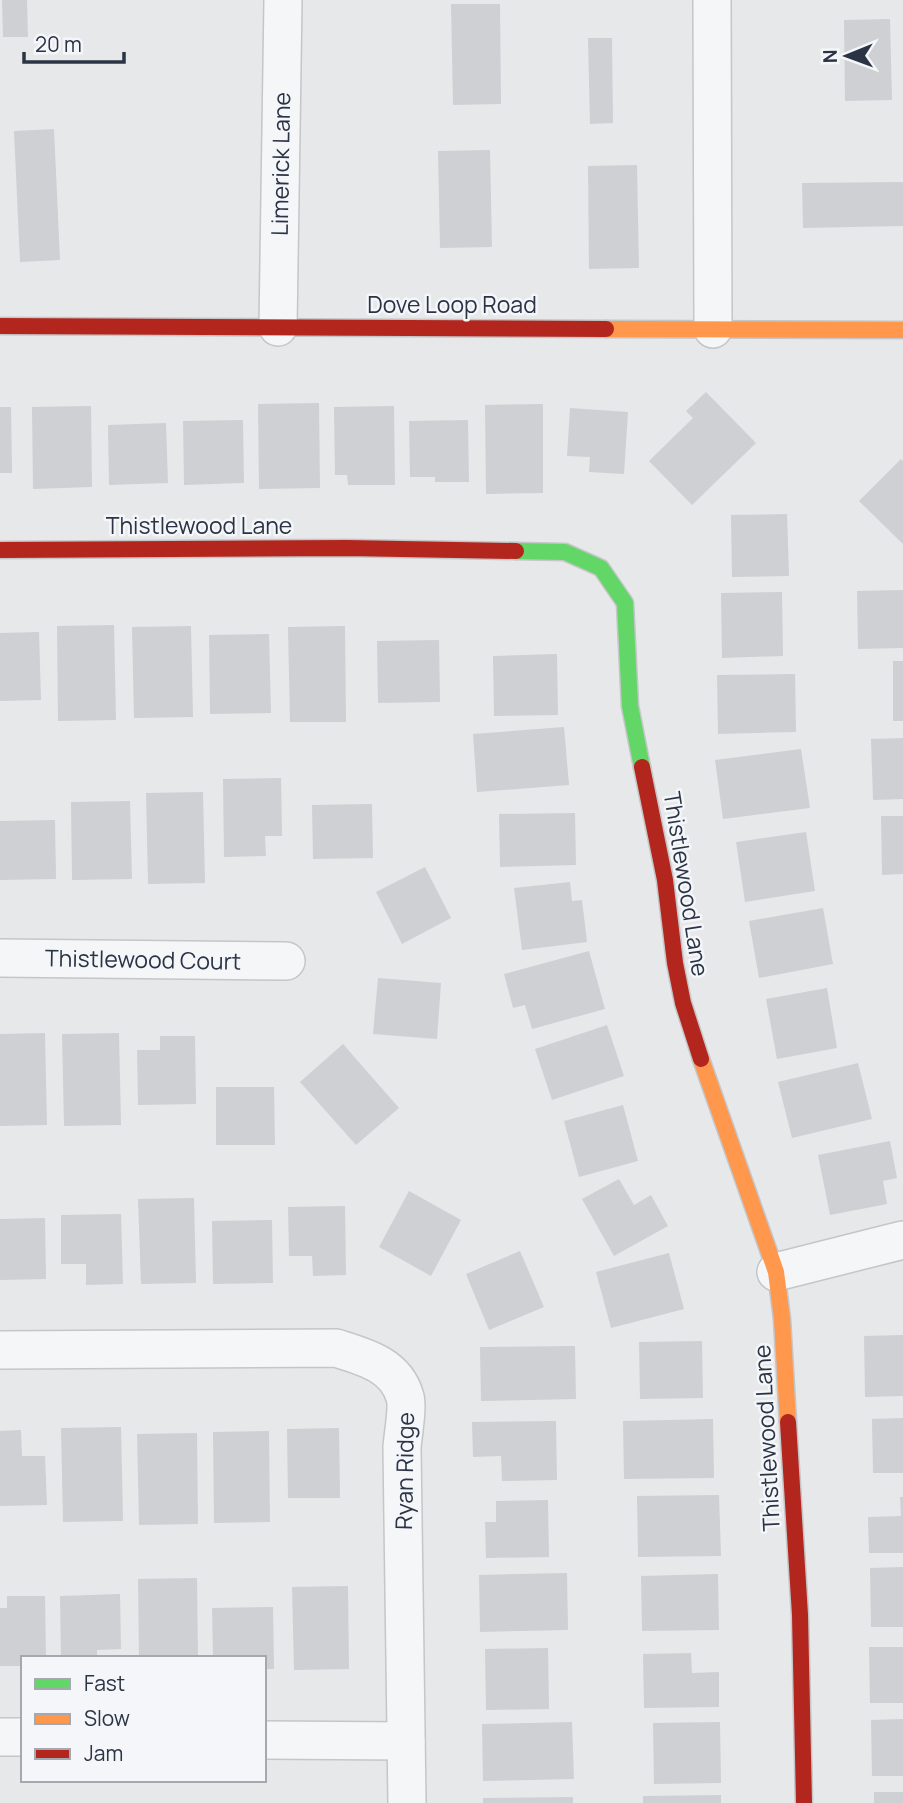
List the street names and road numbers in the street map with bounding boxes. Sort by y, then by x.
street label: Limerick Lane [263,92,297,236]
street label: Dove Loop Road [367,288,537,320]
street label: Thistlewood Lane [106,509,292,541]
street label: Thistlewood Lane [657,789,717,978]
street label: Thistlewood Court [45,941,241,977]
street label: Thistlewood Lane [745,1344,787,1532]
street label: Ryan Ridge [387,1412,421,1530]

